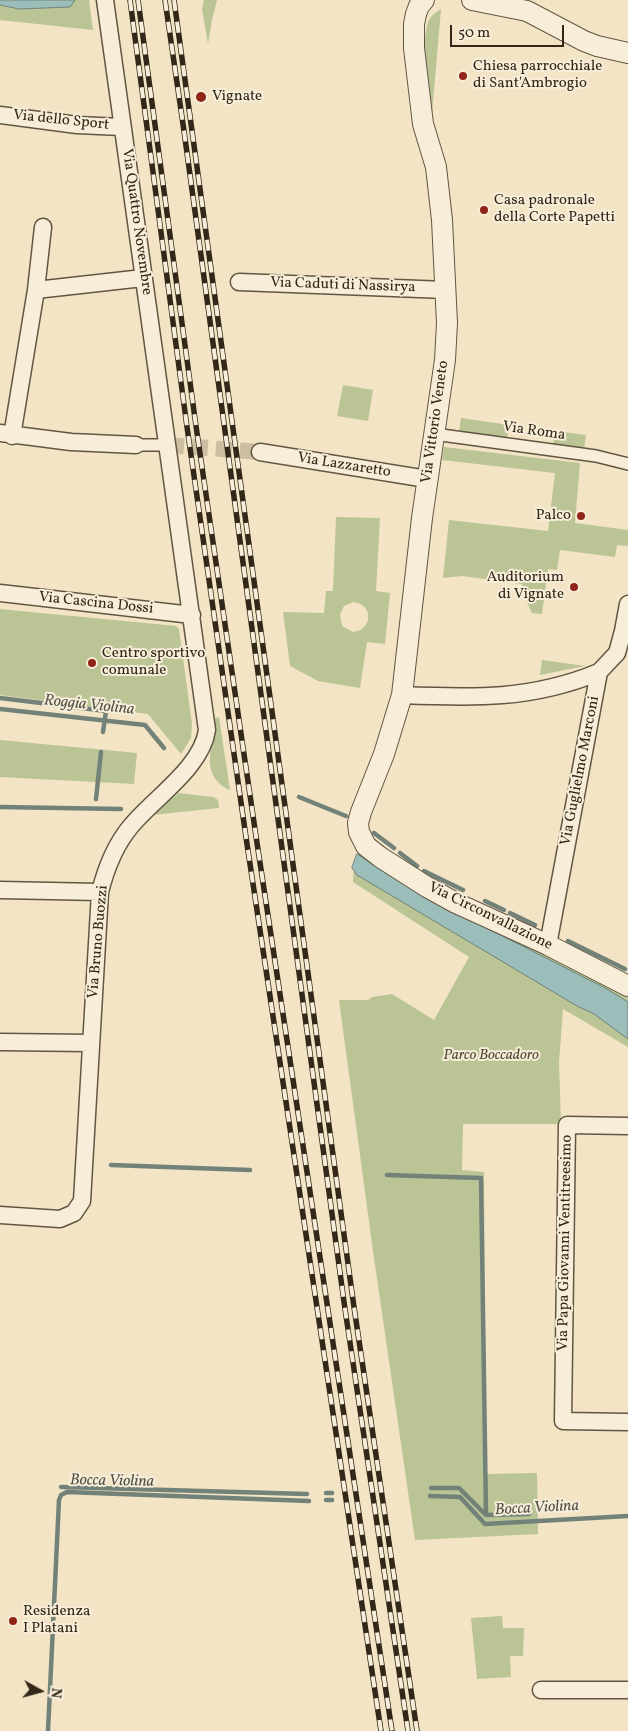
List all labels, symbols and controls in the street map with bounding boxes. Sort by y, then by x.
scale bar [453,15,567,47]
text: 50 m [458,23,490,44]
place label: Chiesa parrocchiale di Sant'Ambrogio [473,58,602,93]
marker: Chiesa parrocchiale di Sant'Ambrogio [457,70,469,82]
place label: Vignate [212,88,262,106]
marker: Vignate [194,90,208,104]
street label: Via dello Sport [12,107,110,135]
street label: Via Quattro Novembre [117,148,155,296]
place label: Casa padronale della Corte Papetti [494,192,615,227]
marker: Casa padronale della Corte Papetti [478,204,490,216]
street label: Via Caduti di Nassirya [270,274,416,298]
street label: Via Vittorio Veneto [418,359,454,485]
street label: Via Roma [501,419,567,445]
street label: Via Lazzaretto [296,450,392,482]
place label: Palco [536,507,571,525]
marker: Palco [575,510,587,522]
place label: Auditorium di Vignate [487,569,564,604]
marker: Auditorium di Vignate [568,581,580,593]
street label: Via Cascina Dossi [38,589,154,619]
place label: Centro sportivo comunale [102,645,205,680]
marker: Centro sportivo comunale [86,657,98,669]
water label: Roggia Violina [43,692,135,720]
street label: Via Guglielmo Marconi [558,695,604,847]
street label: Via Circonvallazione [425,879,555,955]
street label: Via Bruno Buozzi [85,884,113,1000]
park label: Parco Boccadoro [443,1047,539,1065]
street label: Via Papa Giovanni Ventitreesimo [555,1135,577,1351]
water label: Bocca Violina [70,1472,154,1492]
water label: Bocca Violina [494,1497,580,1521]
place label: Residenza I Platani [23,1603,91,1638]
marker: Residenza I Platani [7,1615,19,1627]
north arrow [15,1666,65,1716]
text: N [45,1687,65,1699]

